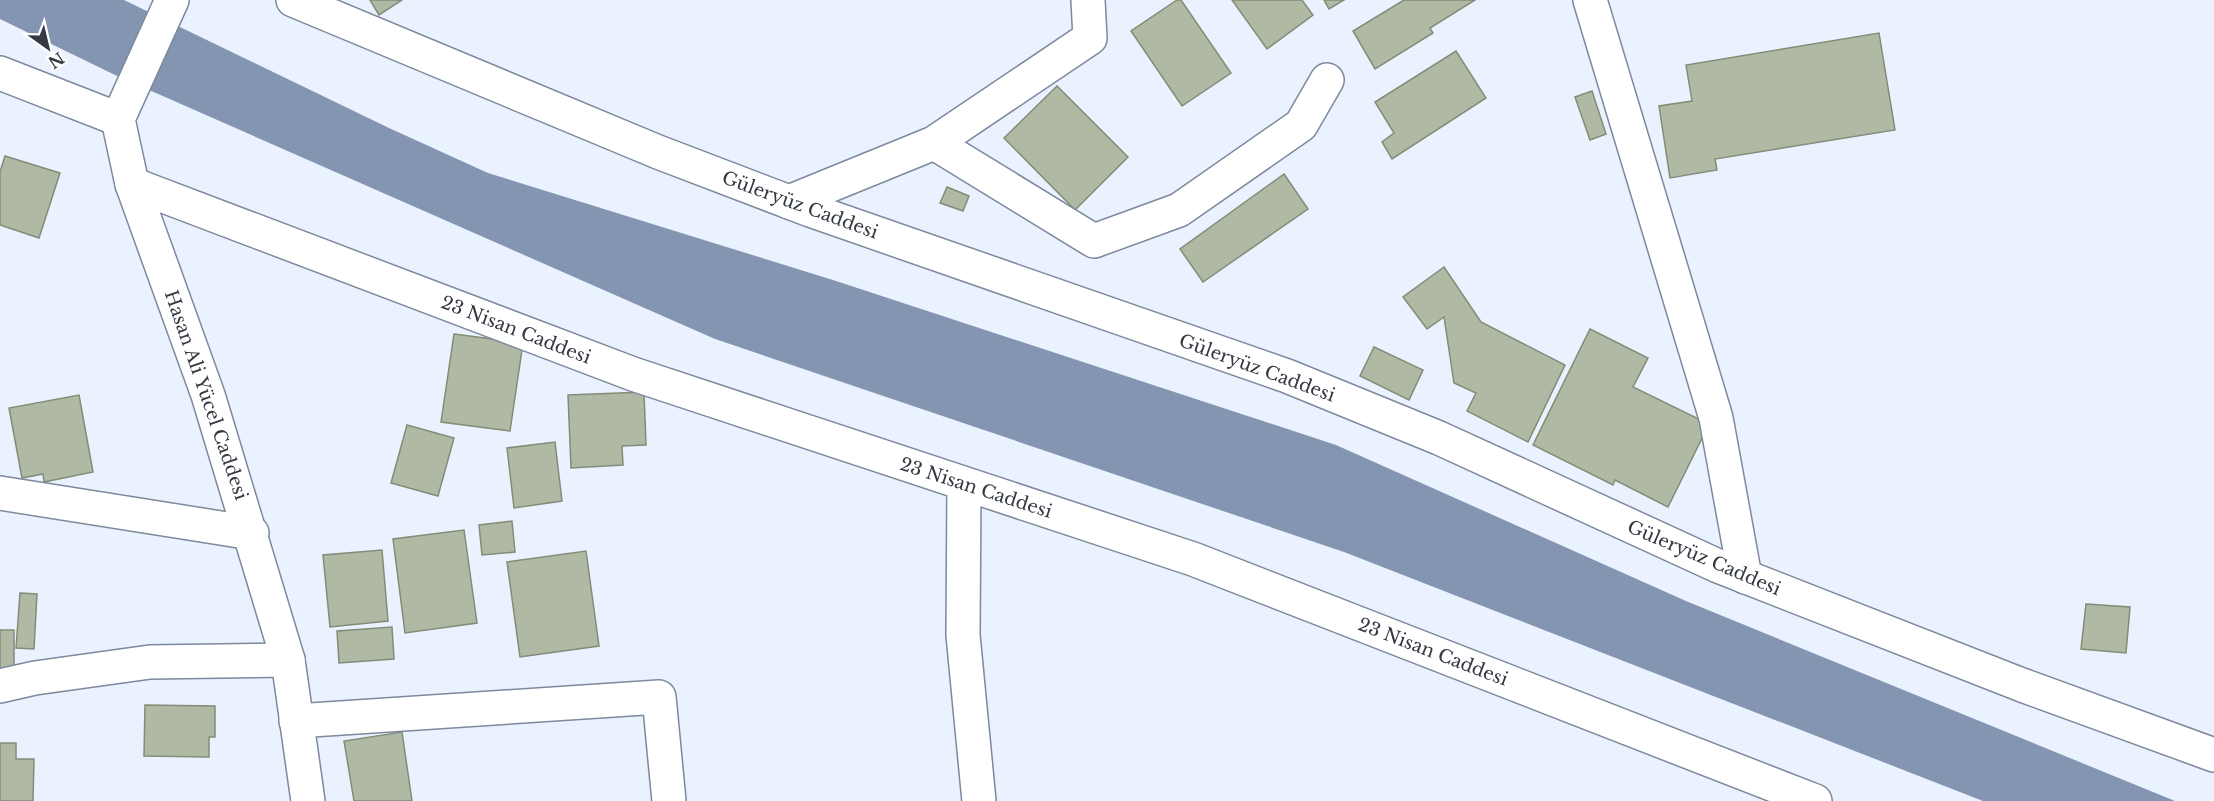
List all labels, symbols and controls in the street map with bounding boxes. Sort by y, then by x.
north arrow [18,18,78,78]
text: N [45,48,68,73]
street label: Güleryüz Caddesi [719,167,881,243]
street label: Hasan Ali Yücel Caddesi [160,287,252,503]
street label: 23 Nisan Caddesi [438,291,594,369]
street label: Güleryüz Caddesi [1176,330,1338,406]
street label: 23 Nisan Caddesi [897,453,1055,523]
street label: Güleryüz Caddesi [1624,516,1784,600]
street label: 23 Nisan Caddesi [1355,613,1511,691]

